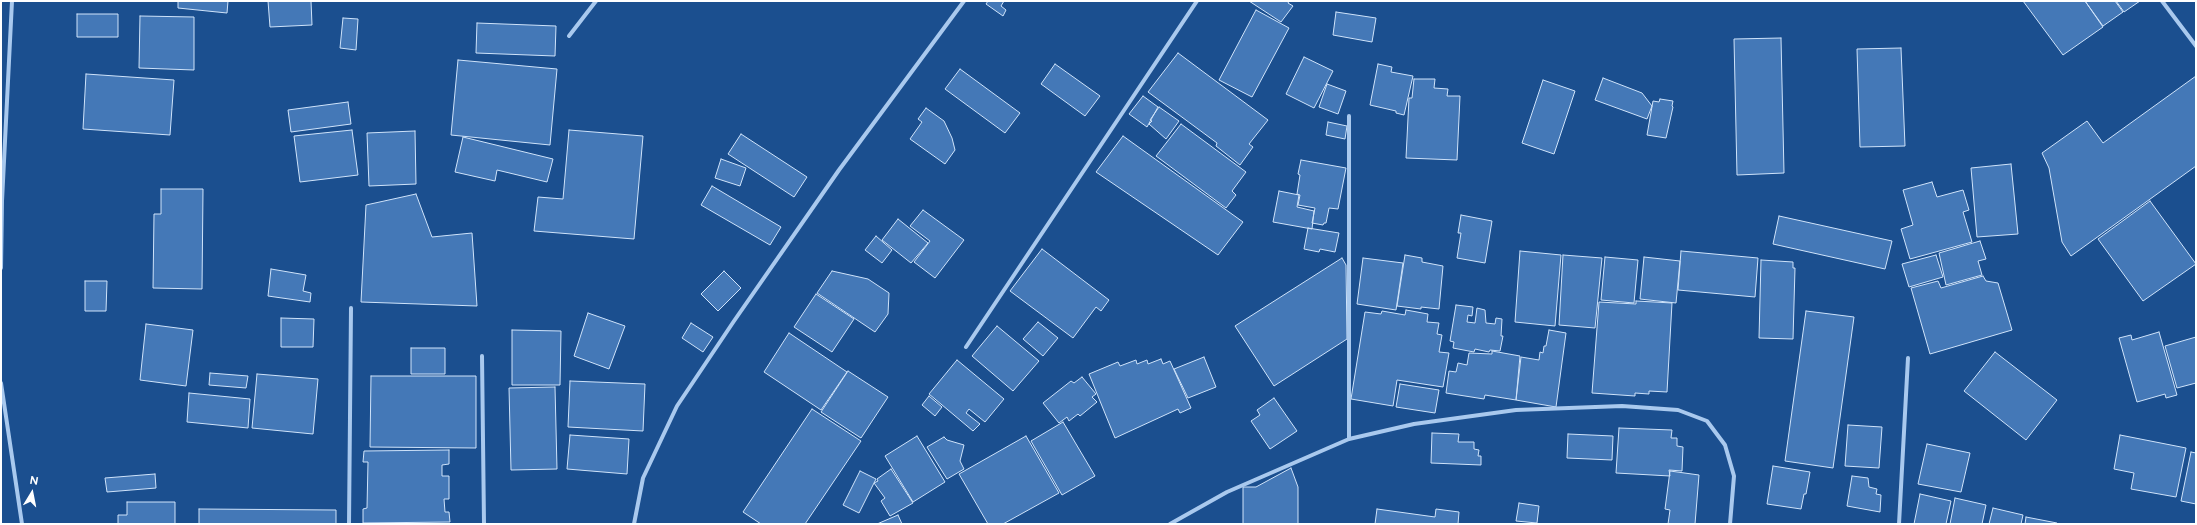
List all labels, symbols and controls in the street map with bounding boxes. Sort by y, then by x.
north arrow [12,473,52,513]
text: N [29,474,39,488]

